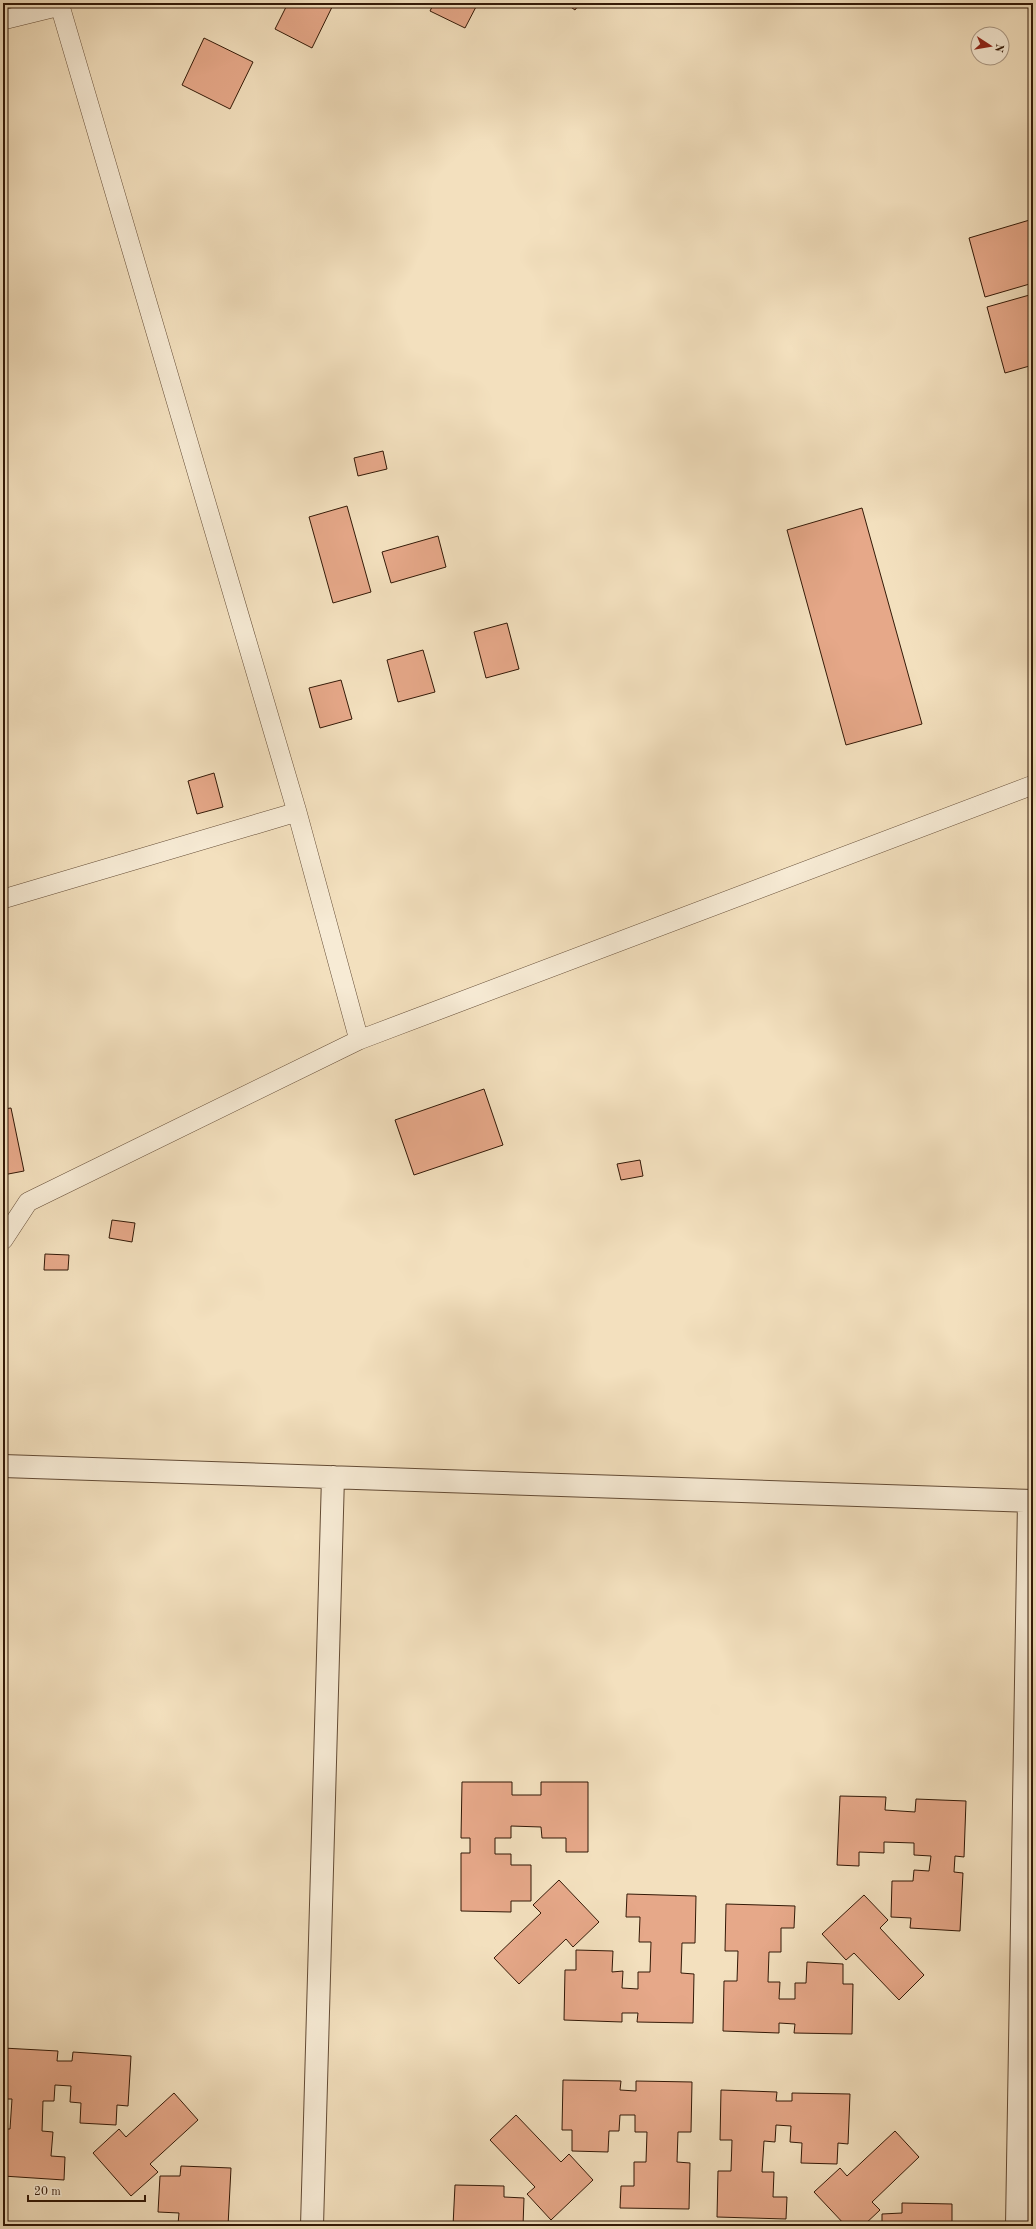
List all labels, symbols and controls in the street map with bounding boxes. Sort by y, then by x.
north arrow [970,26,1010,66]
text: N [992,43,1005,54]
scale bar [28,2177,145,2203]
text: 20 m [34,2186,61,2198]

